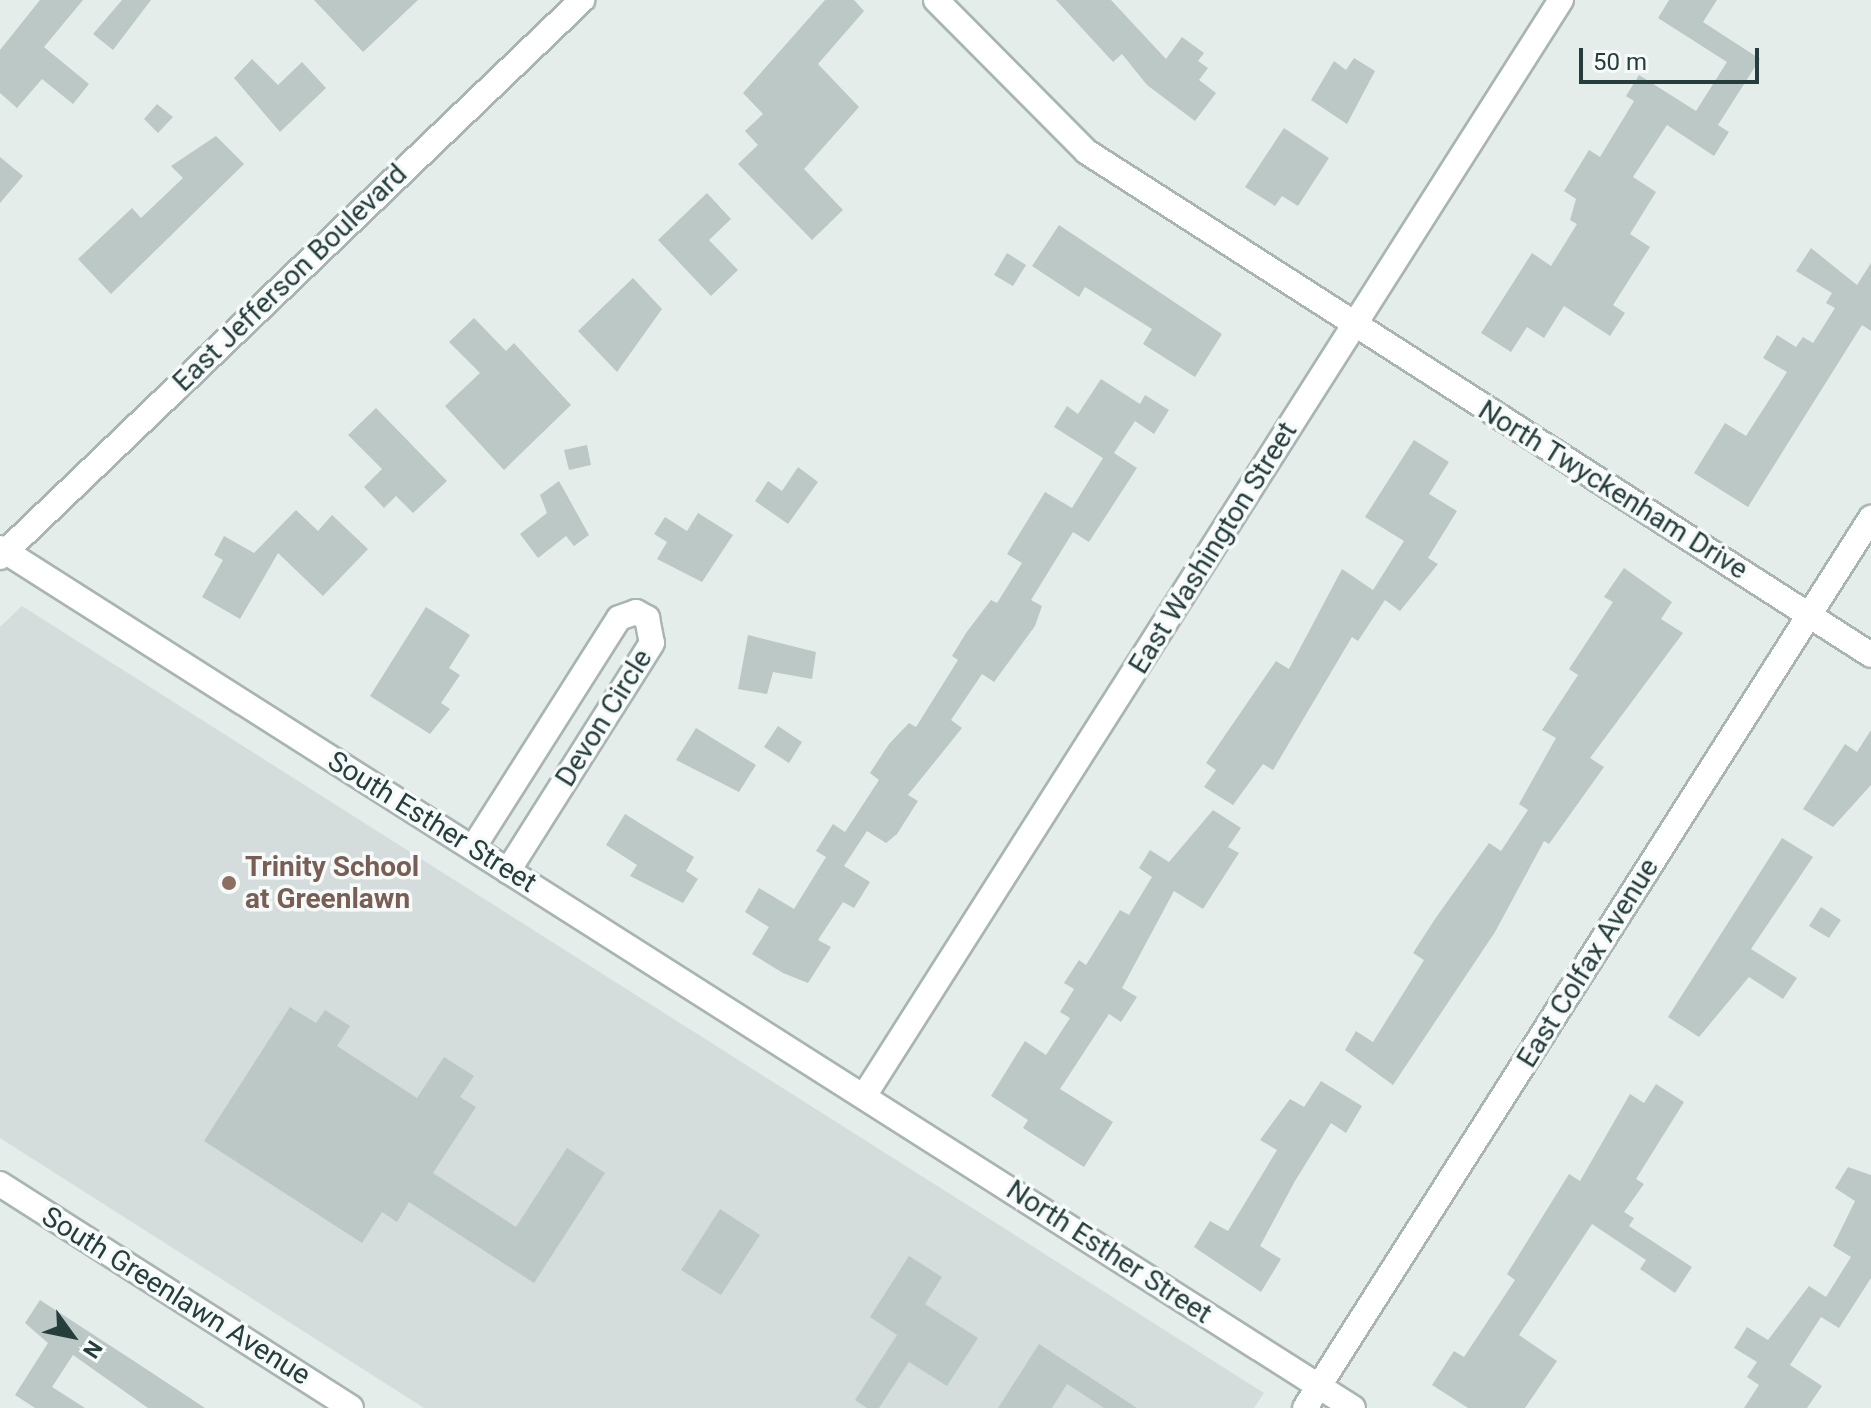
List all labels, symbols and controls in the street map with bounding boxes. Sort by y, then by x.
scale bar [1583,32,1763,82]
text: 50 m [1593,48,1647,76]
street label: East Jefferson Boulevard [166,157,414,399]
street label: North Twyckenham Drive [1472,393,1754,587]
street label: East Washington Street [1122,416,1304,680]
street label: Devon Circle [549,643,659,793]
street label: South Esther Street [321,744,543,900]
place label: Trinity School at Greenlawn [245,850,419,916]
street label: East Colfax Avenue [1510,852,1666,1074]
marker: Trinity School at Greenlawn [220,874,238,892]
street label: North Esther Street [1000,1173,1218,1331]
street label: South Greenlawn Avenue [36,1200,316,1392]
north arrow [32,1296,112,1376]
text: N [78,1336,107,1363]

